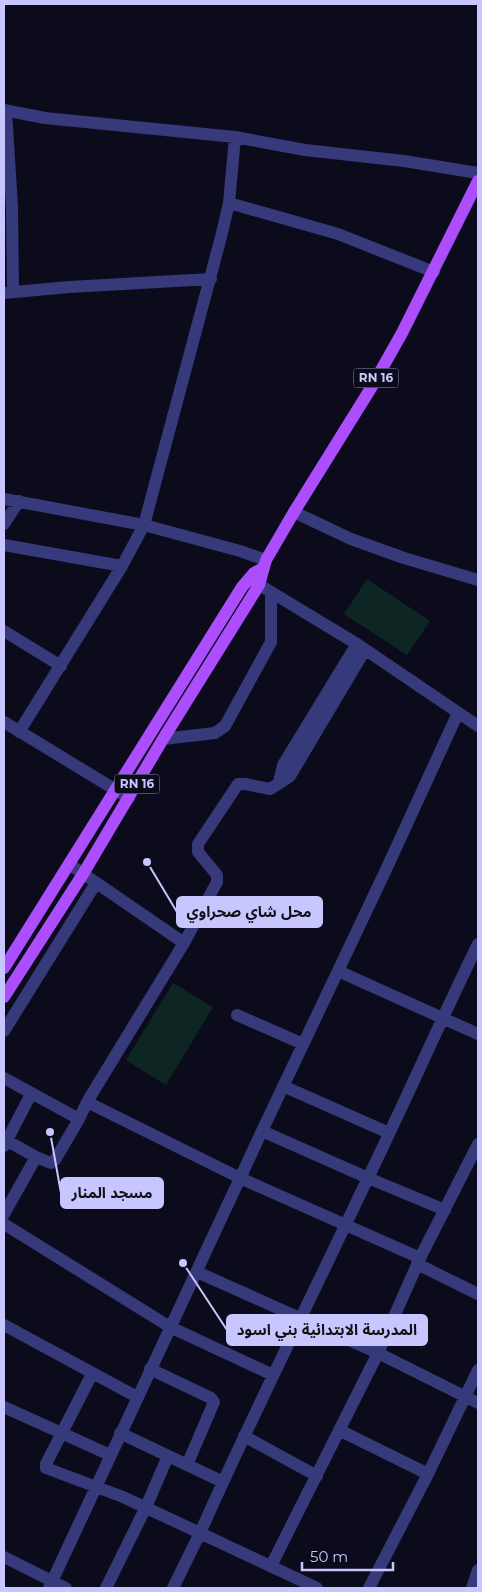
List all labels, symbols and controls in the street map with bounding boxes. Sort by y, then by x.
road number: RN 16 [354,368,398,388]
road number: RN 16 [114,774,160,794]
callout: محل شاي صحراوي [177,897,322,927]
text: محل شاي صحراوي [187,902,311,923]
callout: مسجد المنار [61,1178,163,1208]
text: مسجد المنار [70,1183,153,1202]
callout: المدرسة الابتدائية بني اسود [227,1315,427,1345]
text: المدرسة الابتدائية بني اسود [237,1320,417,1341]
scale bar [302,1540,393,1572]
text: 50 m [310,1547,348,1566]

